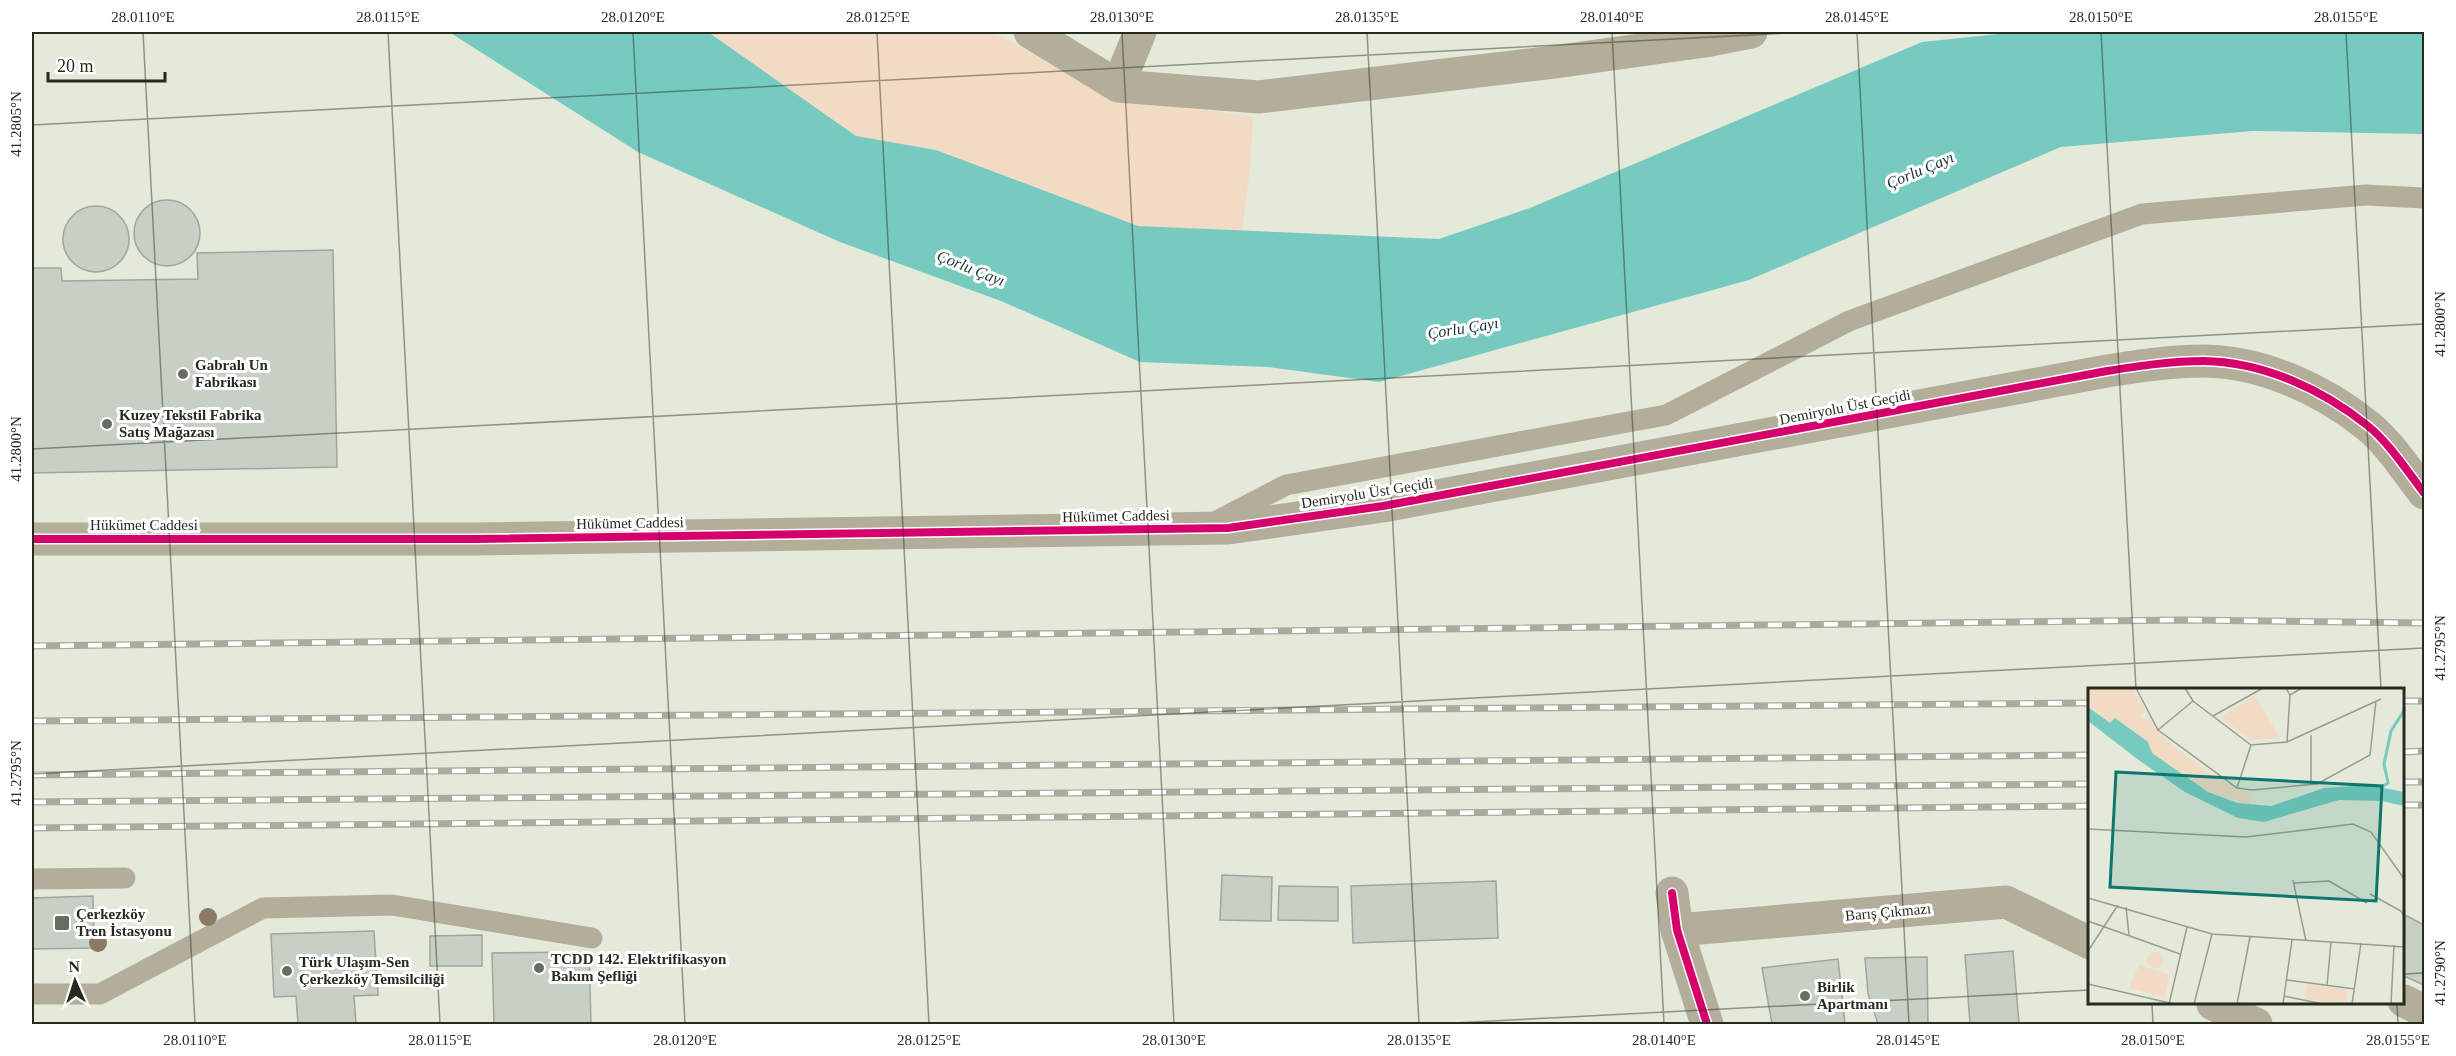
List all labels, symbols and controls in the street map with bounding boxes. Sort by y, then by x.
text: 28.0110°E [111,9,175,25]
text: 28.0115°E [356,9,420,25]
text: 28.0120°E [601,9,665,25]
text: 28.0125°E [846,9,910,25]
text: 28.0130°E [1090,9,1154,25]
text: 28.0135°E [1335,9,1399,25]
text: 28.0140°E [1580,9,1644,25]
text: 28.0145°E [1825,9,1889,25]
text: 28.0150°E [2069,9,2133,25]
text: 28.0155°E [2314,9,2378,25]
scale bar [48,45,165,83]
text: 20 m [57,56,94,76]
text: 41.2805°N [8,91,24,157]
water label: Çorlu Çayı [1884,148,1957,193]
water label: Çorlu Çayı [934,247,1007,290]
text: 41.2800°N [2432,291,2448,357]
water label: Çorlu Çayı [1426,314,1500,343]
place label: Gabralı Un Fabrikası [195,357,269,390]
marker: Gabralı Un Fabrikası [176,367,190,381]
street label: Demiryolu Üst Geçidi [1778,386,1912,428]
place label: Kuzey Tekstil Fabrika Satış Mağazası [119,407,262,440]
text: 41.2800°N [8,416,24,482]
marker: Kuzey Tekstil Fabrika Satış Mağazası [100,417,114,431]
street label: Demiryolu Üst Geçidi [1300,475,1434,511]
street label: Hükümet Caddesi [1062,507,1170,525]
street label: Hükümet Caddesi [576,514,684,532]
street label: Hükümet Caddesi [90,517,198,533]
text: 41.2795°N [2432,615,2448,681]
inset map [2088,688,2405,1005]
text: 41.2795°N [8,740,24,806]
street label: Barış Çıkmazı [1844,900,1932,924]
place label: Çerkezköy Tren İstasyonu [76,906,172,939]
marker: Çerkezköy Tren İstasyonu [53,914,71,932]
text: 41.2790°N [2432,940,2448,1006]
north arrow [45,951,105,1011]
place label: TCDD 142. Elektrifikasyon Bakım Şefliği [551,951,727,984]
place label: Türk Ulaşım-Sen Çerkezköy Temsilciliği [299,954,444,987]
text: N [68,958,81,975]
marker: TCDD 142. Elektrifikasyon Bakım Şefliği [532,961,546,975]
marker: Türk Ulaşım-Sen Çerkezköy Temsilciliği [280,964,294,978]
place label: Birlik Apartmanı [1817,979,1888,1012]
marker: Birlik Apartmanı [1798,989,1812,1003]
text: 28.0110°E [163,1032,227,1048]
text: 28.0115°E [408,1032,472,1048]
text: 28.0120°E [653,1032,717,1048]
text: 28.0125°E [897,1032,961,1048]
text: 28.0130°E [1142,1032,1206,1048]
text: 28.0135°E [1387,1032,1451,1048]
text: 28.0140°E [1632,1032,1696,1048]
text: 28.0145°E [1876,1032,1940,1048]
text: 28.0150°E [2121,1032,2185,1048]
text: 28.0155°E [2366,1032,2430,1048]

